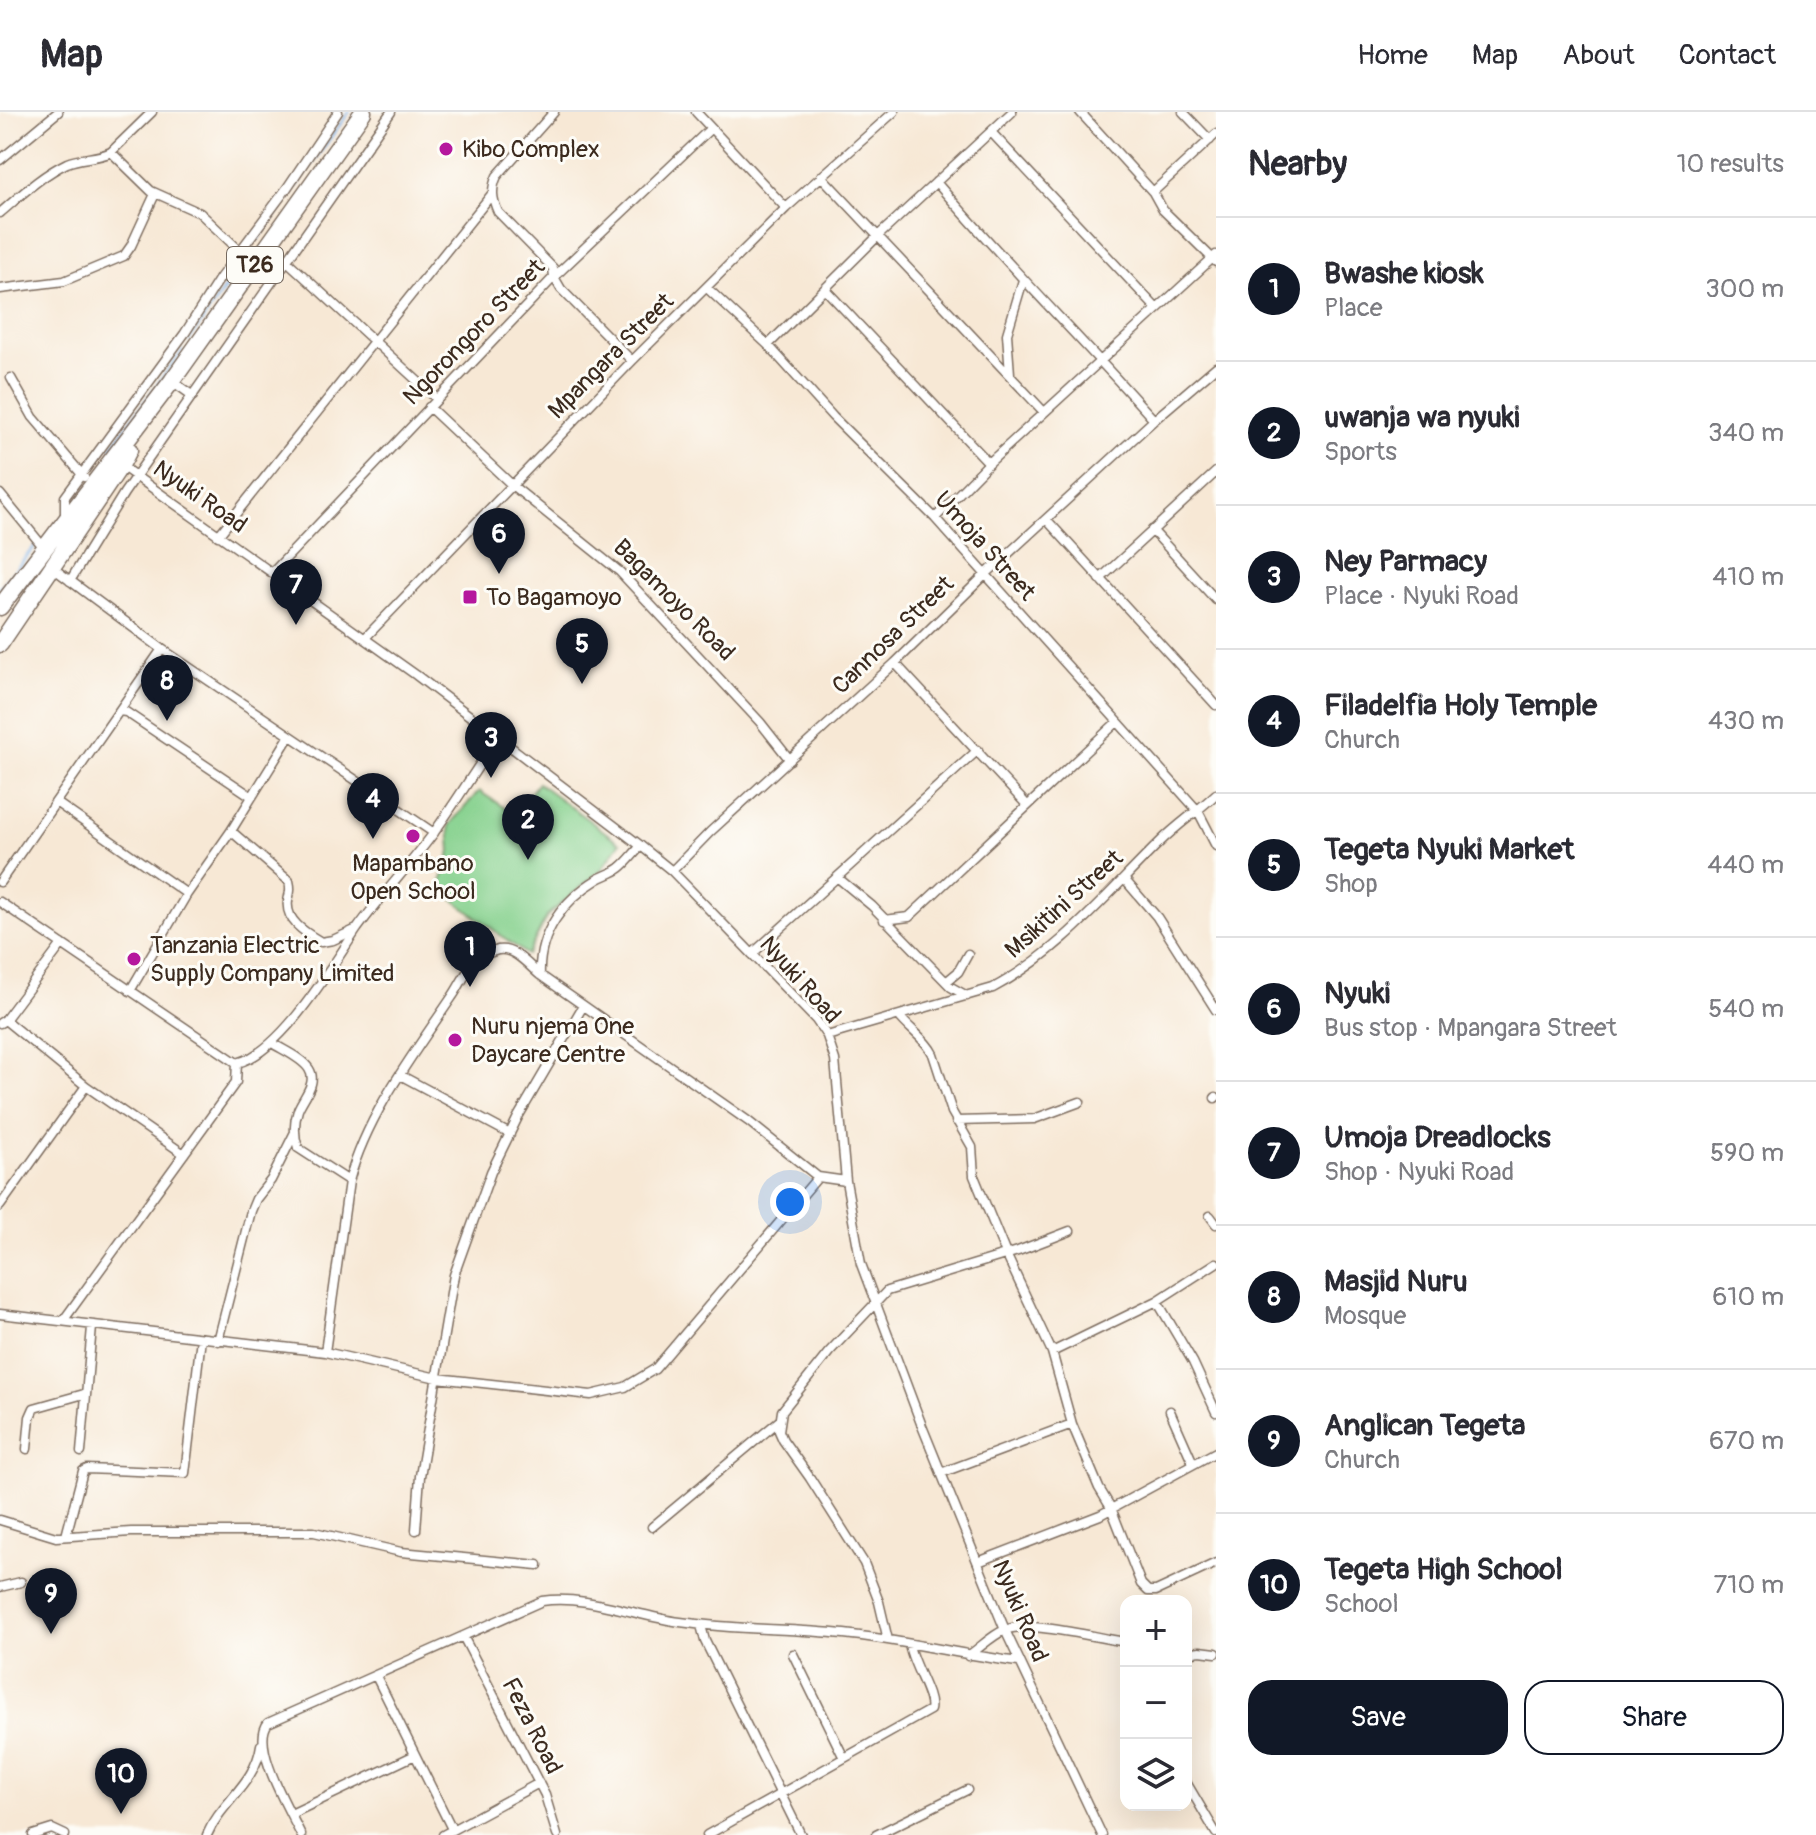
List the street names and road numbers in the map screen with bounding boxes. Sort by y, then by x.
road number: T26 [227,247,283,283]
street label: Ngorongoro Street [397,253,551,411]
street label: Mpangara Street [542,287,680,425]
street label: Nyuki Road [148,454,252,540]
street label: Umoja Street [928,485,1042,607]
street label: Bagamoyo Road [607,533,741,667]
street label: Cannosa Street [826,569,960,700]
street label: Msikitini Street [999,843,1129,964]
street label: Nyuki Road [753,930,847,1030]
street label: Nyuki Road [986,1556,1054,1666]
street label: Feza Road [495,1673,569,1779]

